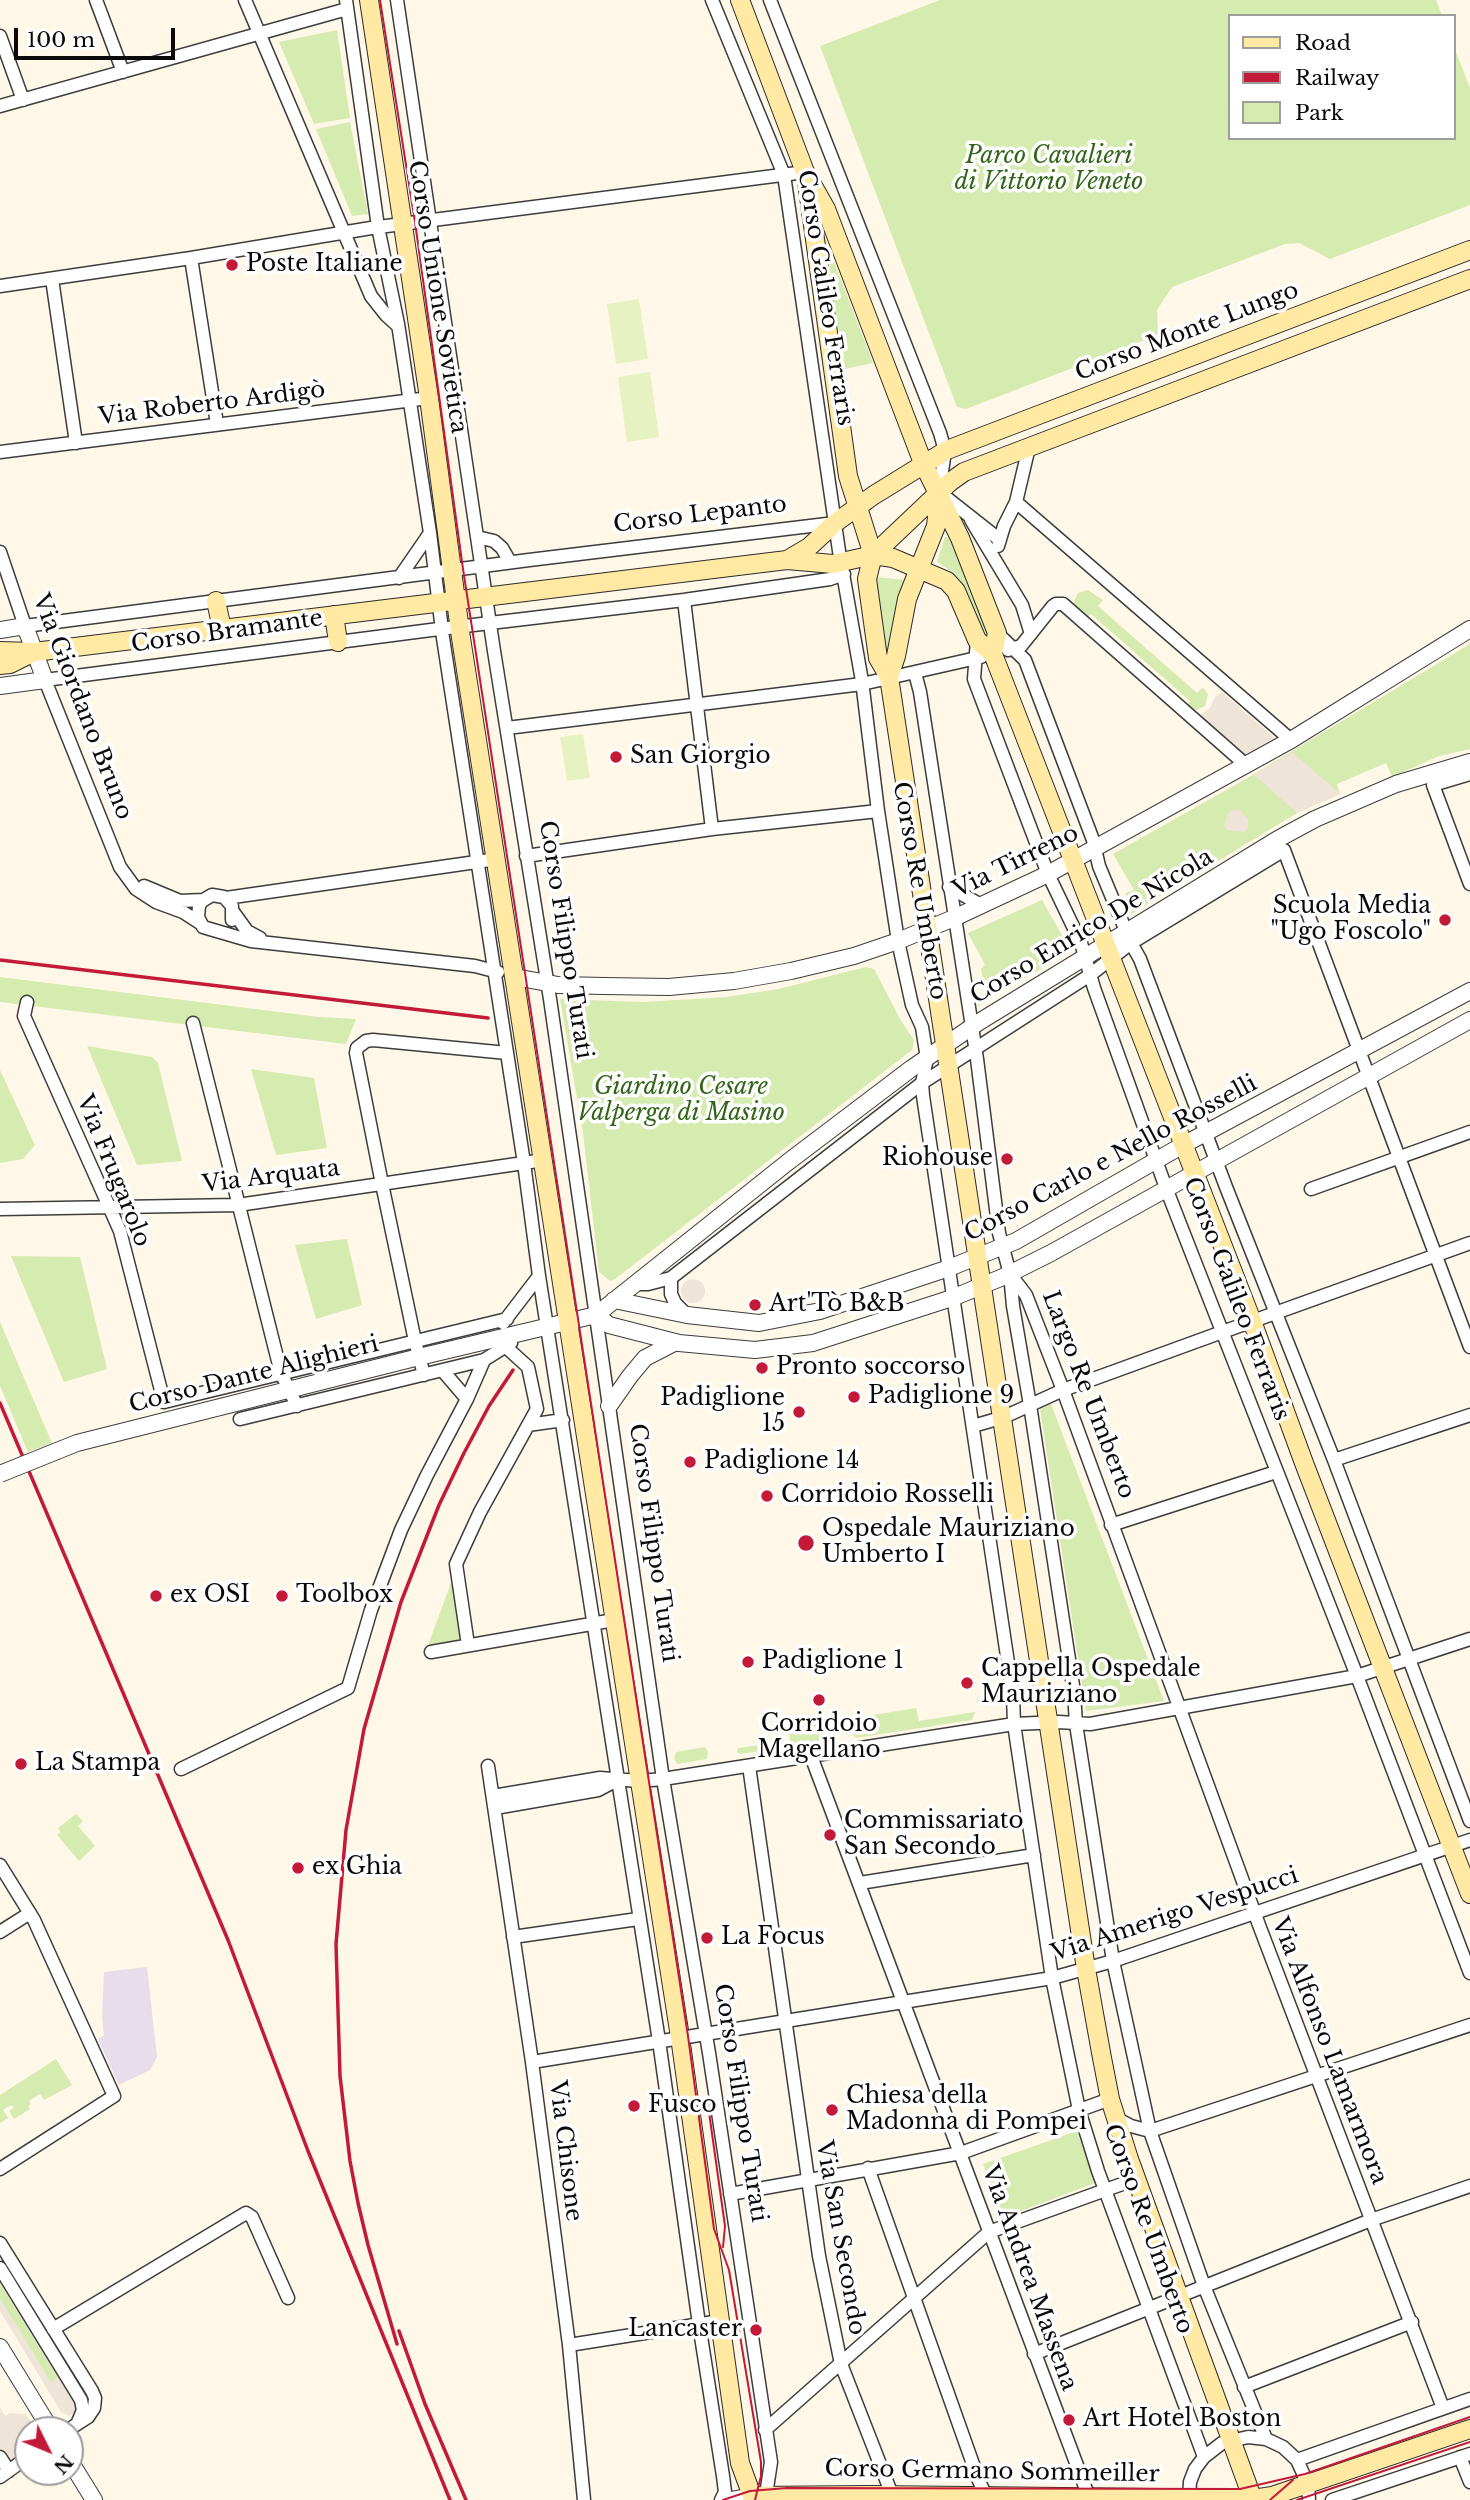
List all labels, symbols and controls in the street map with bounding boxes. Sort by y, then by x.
scale bar [18,14,178,58]
legend [1228,14,1456,140]
text: 100 m [27,27,95,53]
text: Road [1295,30,1351,56]
text: Railway [1295,65,1379,91]
text: Park [1295,100,1344,126]
park label: Parco Cavalieri di Vittorio Veneto [955,143,1143,197]
street label: Corso Unione Sovietica [402,159,472,435]
street label: Corso Galileo Ferraris [791,168,859,428]
place label: Poste Italiane [246,251,403,279]
marker: Poste Italiane [224,257,240,273]
street label: Corso Monte Lungo [1071,277,1303,387]
street label: Via Roberto Ardigò [97,376,327,432]
street label: Corso Lepanto [612,491,788,539]
street label: Via Giordano Bruno [26,590,138,824]
street label: Corso Bramante [129,605,325,659]
place label: San Giorgio [630,743,771,771]
marker: San Giorgio [608,749,624,765]
street label: Corso Re Umberto [886,780,952,1002]
street label: Corso Filippo Turati [533,819,597,1061]
street label: Via Tirreno [949,820,1083,904]
street label: Corso Enrico De Nicola [966,844,1218,1010]
place label: Scuola Media "Ugo Foscolo" [1270,893,1431,947]
marker: Scuola Media "Ugo Foscolo" [1437,912,1453,928]
street label: Corso Carlo e Nello Rosselli [960,1070,1262,1248]
park label: Giardino Cesare Valperga di Masino [577,1074,785,1128]
street label: Via Frugarolo [70,1091,156,1251]
place label: Riohouse [882,1145,993,1173]
marker: Riohouse [999,1151,1015,1167]
street label: Via Arquata [201,1155,341,1199]
street label: Corso Galileo Ferraris [1177,1173,1295,1425]
street label: Largo Re Umberto [1036,1287,1140,1503]
place label: Art'Tò B&B [769,1291,904,1319]
marker: Art'Tò B&B [747,1297,763,1313]
street label: Corso Dante Alighieri [126,1331,382,1419]
place label: Pronto soccorso [776,1354,965,1382]
marker: Pronto soccorso [754,1360,770,1376]
place label: Padiglione 9 [868,1383,1014,1411]
place label: Padiglione 15 [660,1385,785,1439]
marker: Padiglione 9 [846,1389,862,1405]
marker: Padiglione 15 [791,1404,807,1420]
street label: Corso Filippo Turati [623,1422,683,1664]
place label: Padiglione 14 [704,1448,859,1476]
marker: Padiglione 14 [682,1454,698,1470]
place label: Corridoio Rosselli [781,1482,994,1510]
marker: Corridoio Rosselli [759,1488,775,1504]
place label: Ospedale Mauriziano Umberto I [822,1516,1075,1570]
marker: Ospedale Mauriziano Umberto I [796,1533,816,1553]
place label: ex OSI [170,1582,250,1610]
place label: Toolbox [296,1582,393,1610]
marker: ex OSI [148,1588,164,1604]
marker: Toolbox [274,1588,290,1604]
place label: Padiglione 1 [762,1648,904,1676]
marker: Padiglione 1 [740,1654,756,1670]
place label: Cappella Ospedale Mauriziano [981,1656,1201,1710]
marker: Cappella Ospedale Mauriziano [959,1675,975,1691]
marker: Corridoio Magellano [811,1692,827,1708]
place label: Corridoio Magellano [757,1711,881,1765]
place label: La Stampa [35,1750,160,1778]
marker: La Stampa [13,1756,29,1772]
place label: Commissariato San Secondo [844,1808,1024,1862]
marker: Commissariato San Secondo [822,1827,838,1843]
place label: ex Ghia [312,1854,402,1882]
marker: ex Ghia [290,1860,306,1876]
street label: Via Amerigo Vespucci [1048,1862,1302,1968]
street label: Via Alfonso Lamarmora [1265,1914,1393,2188]
place label: La Focus [721,1924,825,1952]
marker: La Focus [699,1930,715,1946]
street label: Corso Filippo Turati [708,1982,772,2224]
street label: Via Chisone [543,2079,587,2223]
place label: Chiesa della Madonna di Pompei [846,2083,1087,2137]
place label: Fusco [648,2092,717,2120]
marker: Fusco [626,2098,642,2114]
marker: Chiesa della Madonna di Pompei [824,2102,840,2118]
street label: Corso Re Umberto [1097,2120,1199,2338]
street label: Via San Secondo [809,2139,871,2337]
street label: Via Andrea Massena [975,2162,1083,2394]
place label: Lancaster [628,2316,742,2344]
marker: Lancaster [748,2322,764,2338]
place label: Art Hotel Boston [1083,2406,1281,2434]
marker: Art Hotel Boston [1061,2412,1077,2428]
north arrow [14,2416,84,2486]
text: N [49,2450,78,2479]
street label: Corso Germano Sommeiller [824,2455,1160,2489]

